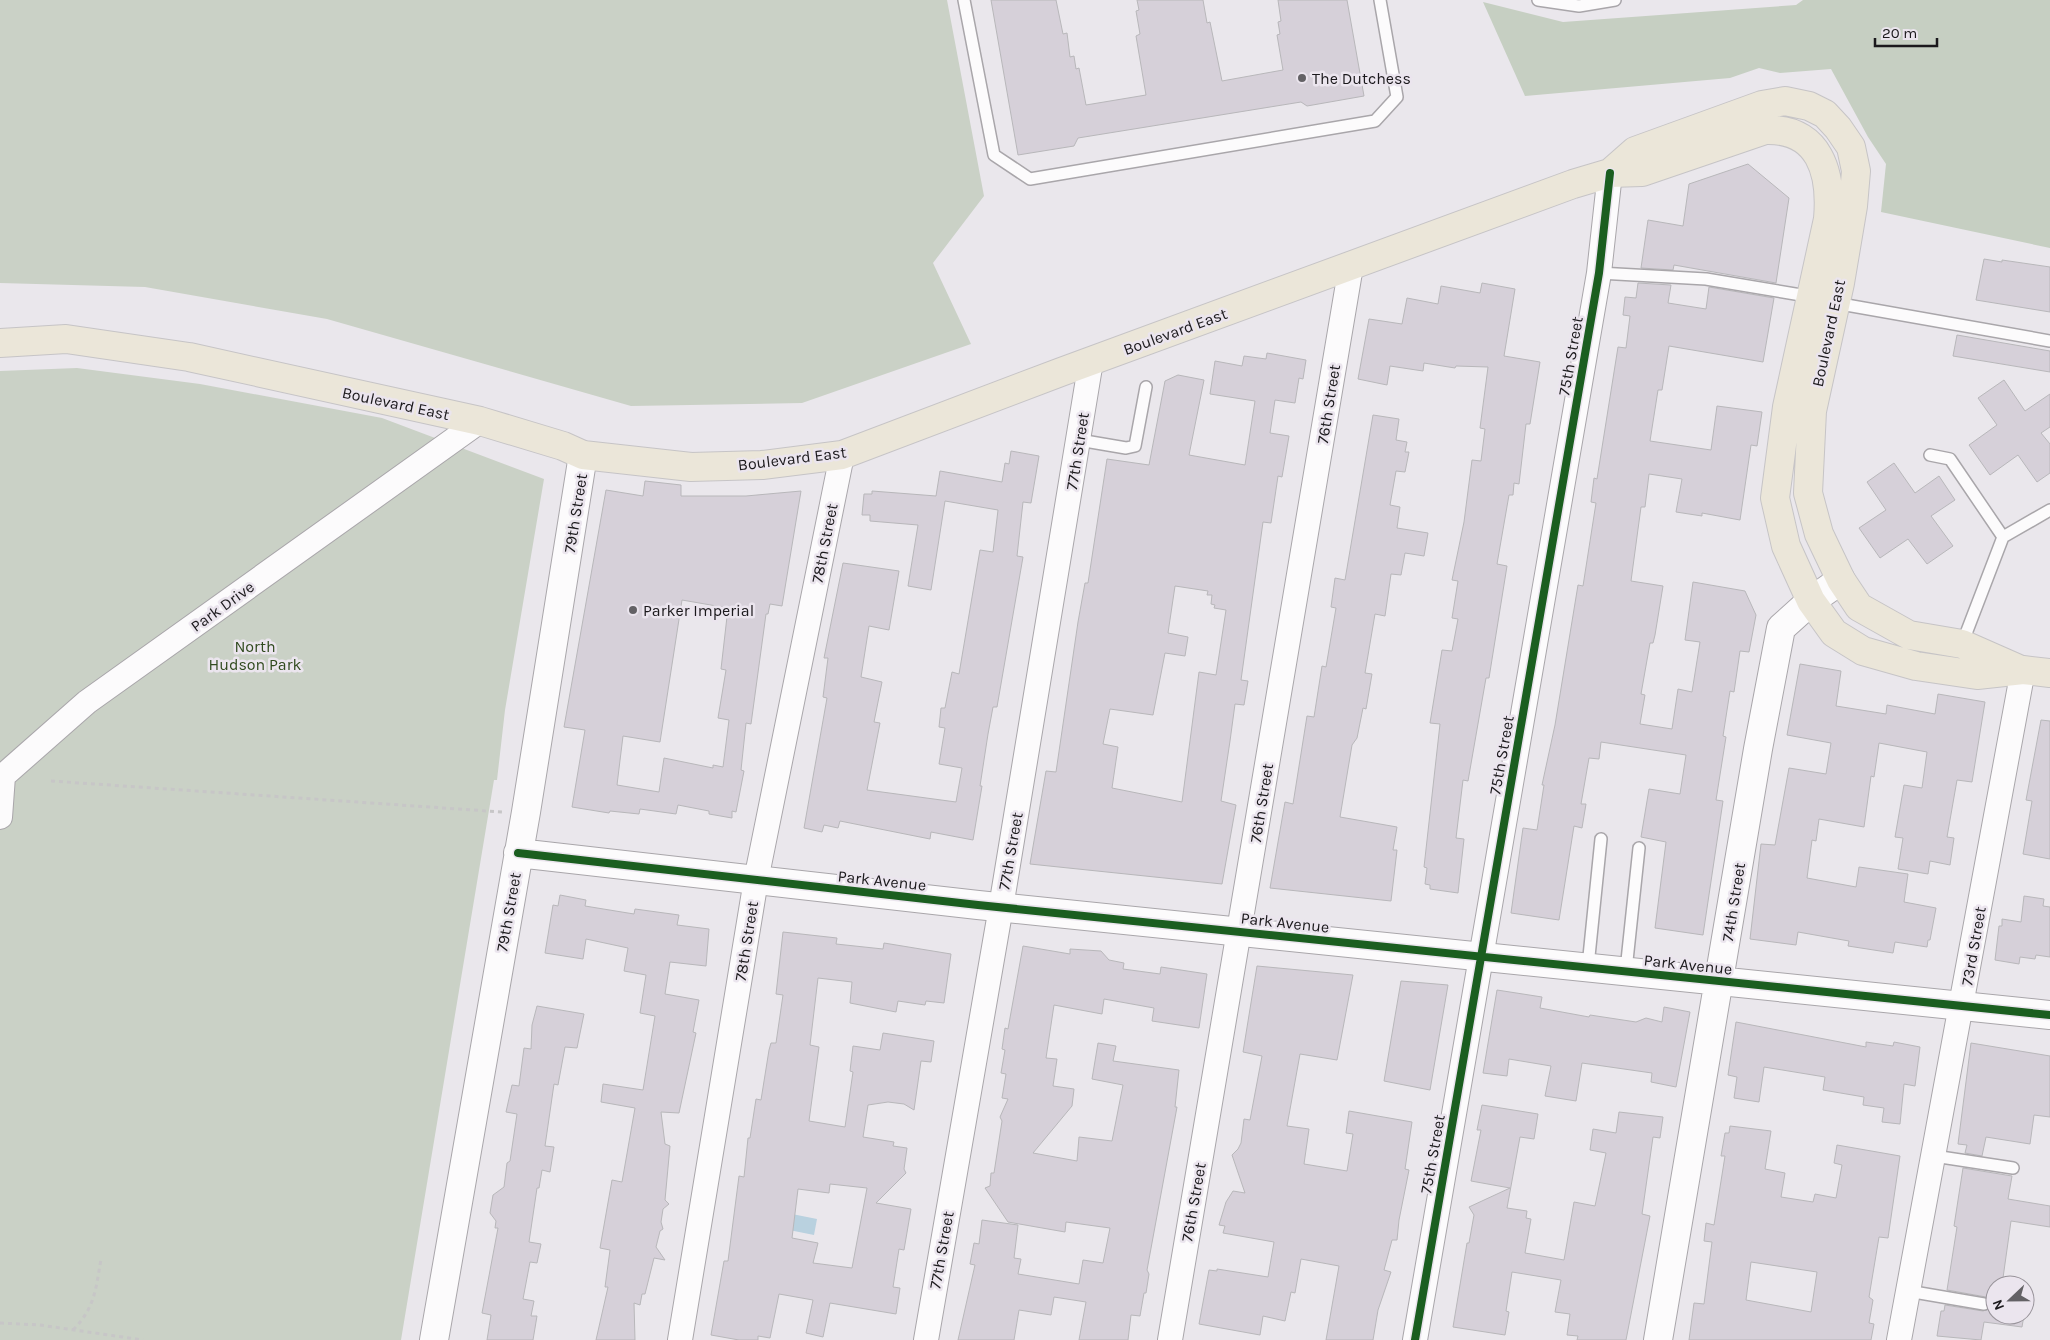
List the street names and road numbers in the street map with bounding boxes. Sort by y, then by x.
street label: Boulevard East [1808,278,1849,388]
street label: Boulevard East [1121,304,1230,359]
street label: 75th Street [1554,315,1587,397]
street label: 76th Street [1313,363,1344,445]
street label: Boulevard East [341,383,451,424]
street label: 77th Street [1062,411,1093,491]
street label: Boulevard East [737,442,847,475]
street label: 79th Street [560,472,591,554]
street label: 78th Street [807,502,842,585]
street label: Park Drive [187,577,258,636]
street label: 75th Street [1485,714,1518,796]
street label: 76th Street [1246,762,1277,844]
street label: 77th Street [994,811,1027,891]
street label: 74th Street [1718,861,1749,943]
street label: Park Avenue [837,866,927,895]
street label: 79th Street [492,871,525,953]
street label: 78th Street [731,900,762,982]
street label: 73rd Street [1957,905,1990,987]
street label: Park Avenue [1240,908,1330,937]
street label: Park Avenue [1643,950,1733,979]
street label: 75th Street [1416,1113,1449,1195]
street label: 76th Street [1177,1161,1210,1243]
street label: 77th Street [925,1210,958,1290]

